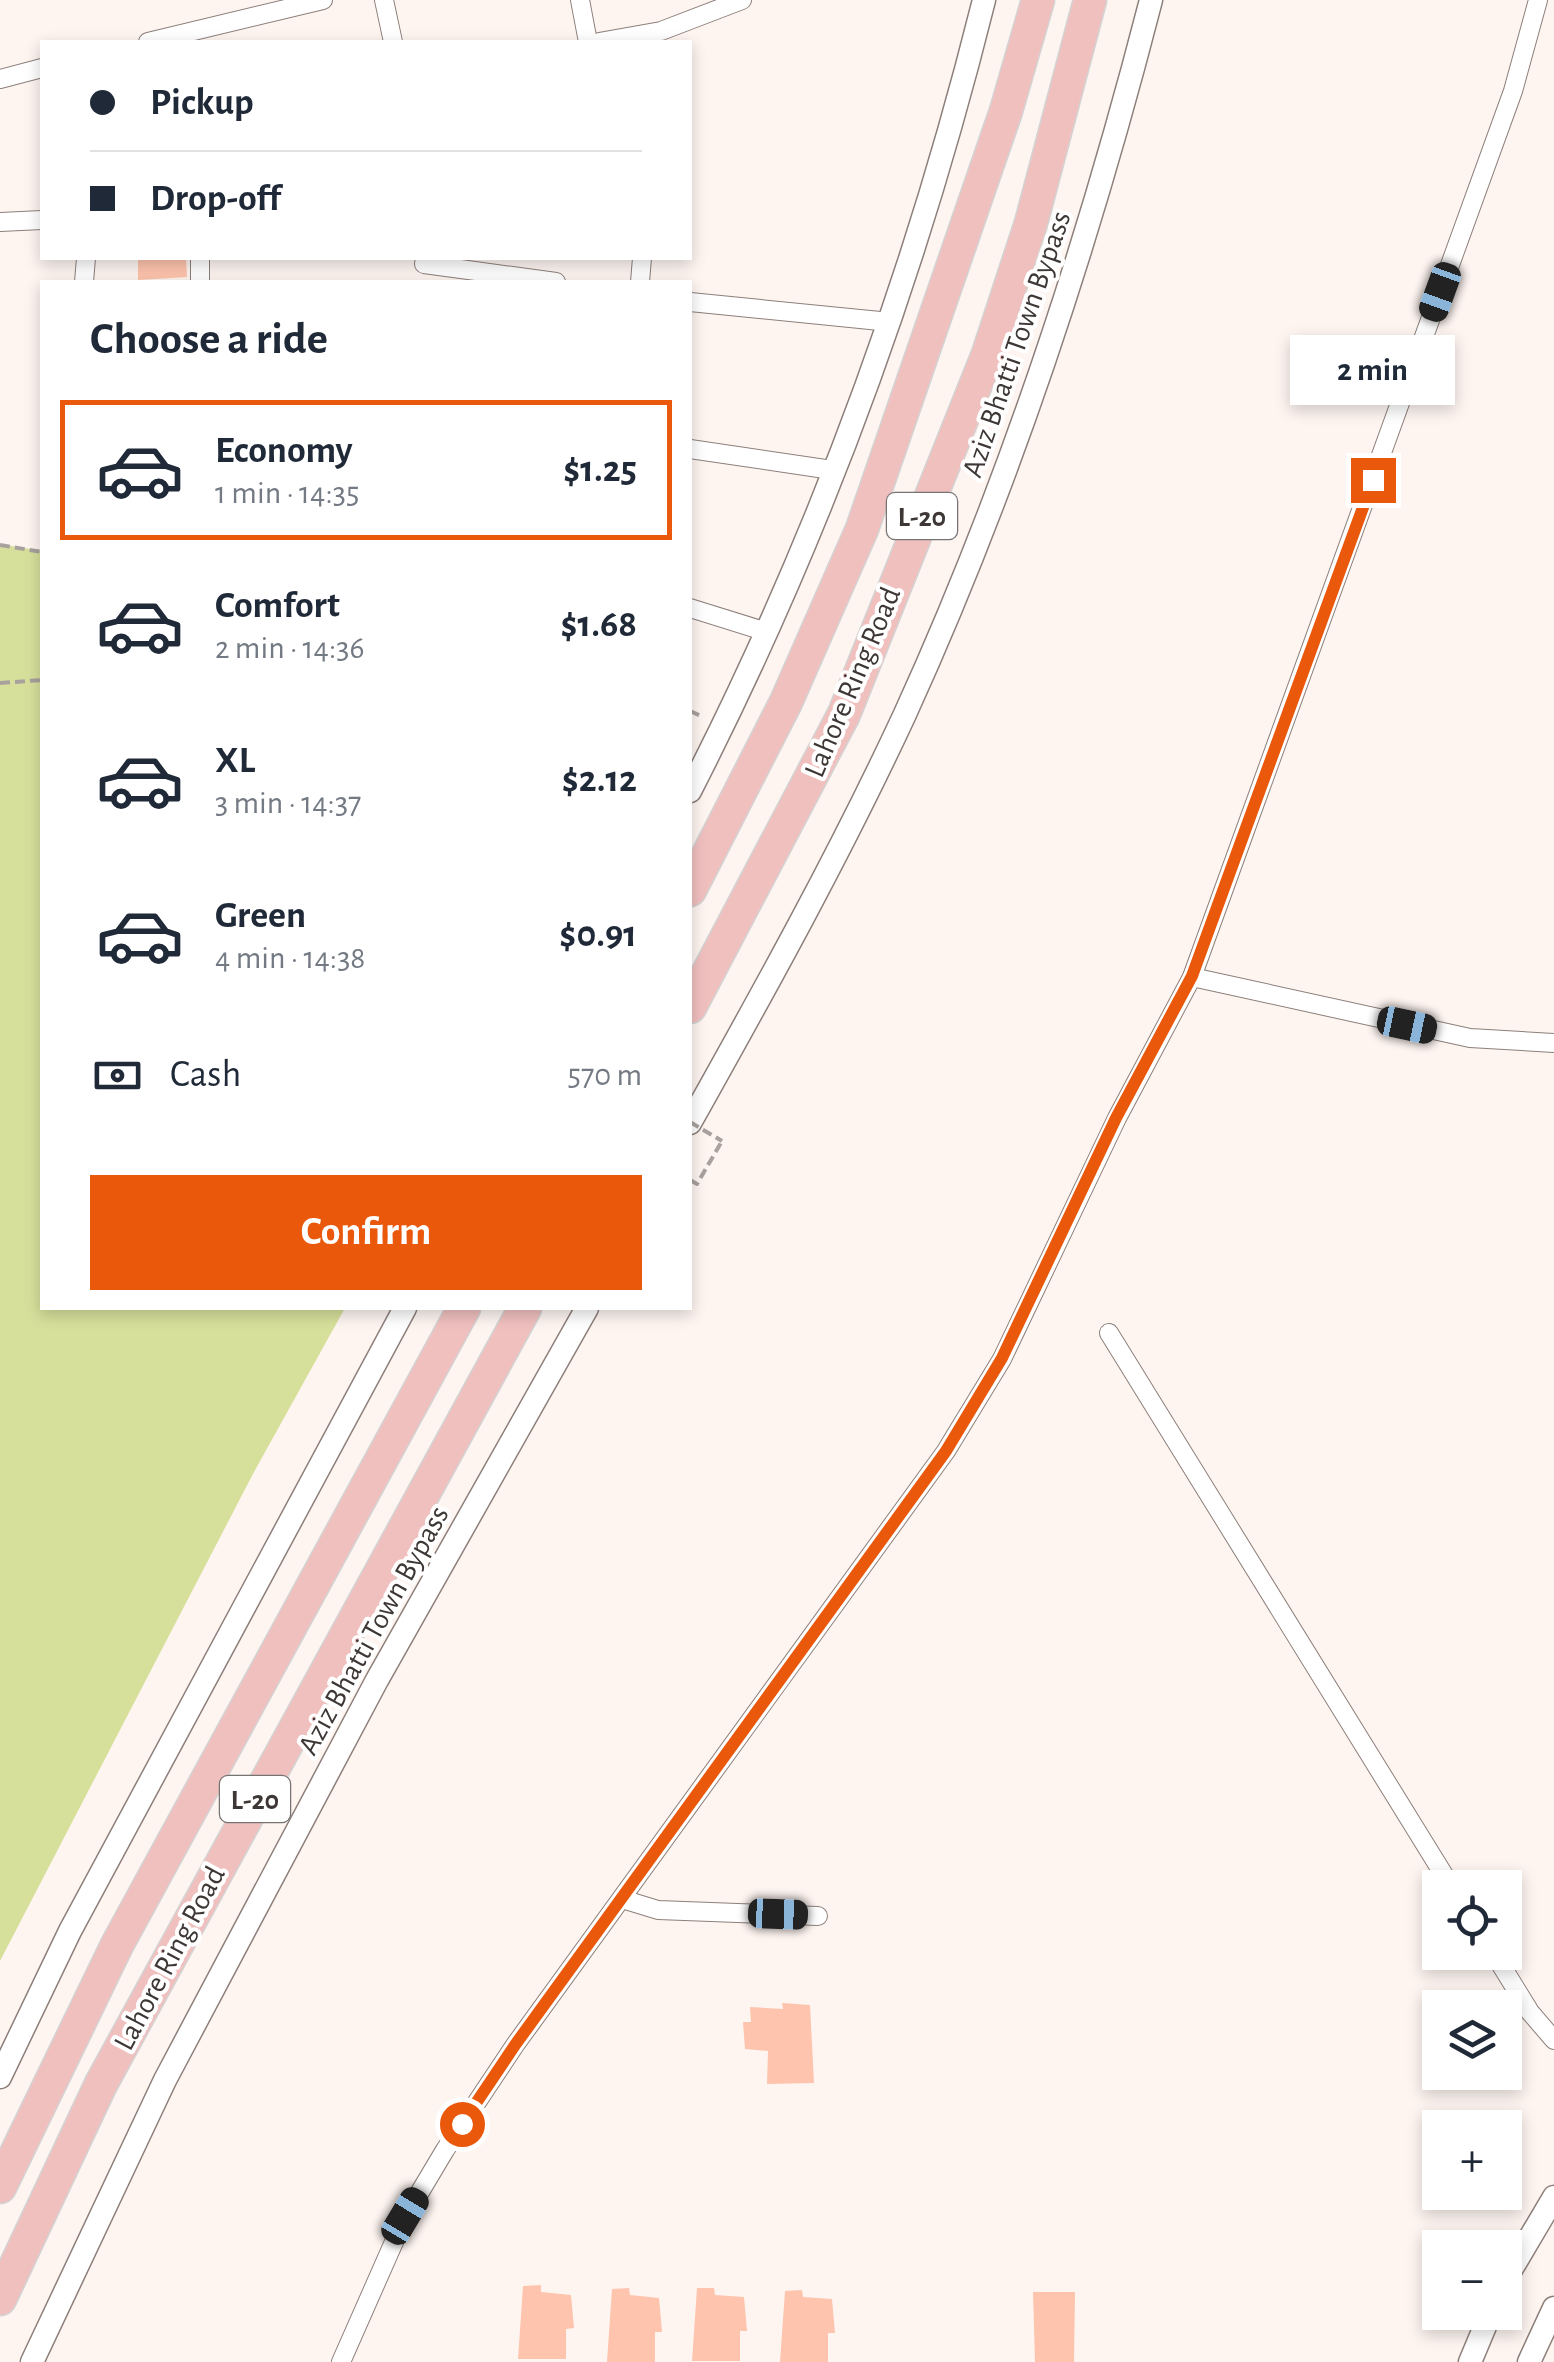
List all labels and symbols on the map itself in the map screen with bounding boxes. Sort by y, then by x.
street label: Aziz Bhatti Town Bypass [957,207,1077,481]
car [1416,259,1464,325]
callout: 2 min [1290,335,1456,405]
route end [1351,458,1396,503]
road number: L-20 [887,493,957,539]
street label: Lahore Ring Road [799,583,906,782]
car [1375,1004,1439,1046]
street label: Aziz Bhatti Town Bypass [293,1501,455,1760]
road number: L-20 [220,1776,290,1822]
street label: Lahore Ring Road [109,1862,231,2055]
car [747,1898,809,1930]
route start [440,2102,485,2147]
car [377,2183,433,2249]

